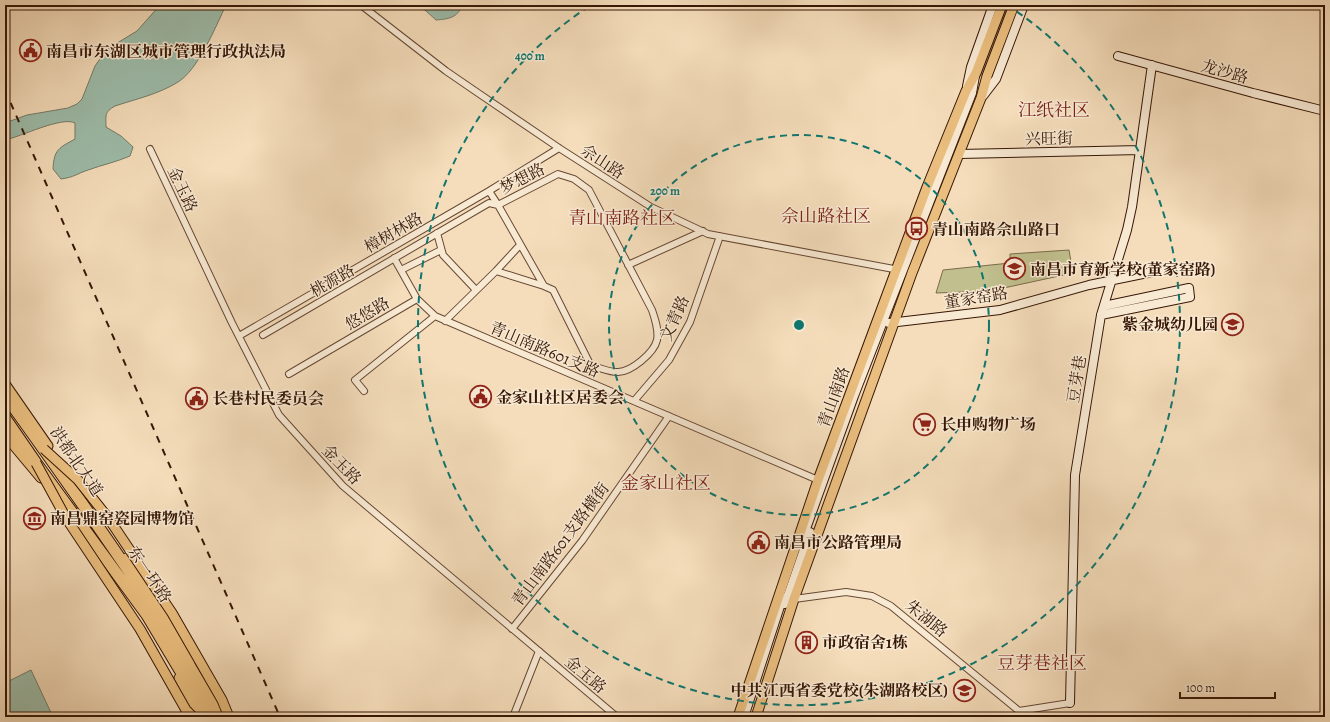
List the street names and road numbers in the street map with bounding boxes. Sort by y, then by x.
street label: 龙沙路 [1199,55,1251,89]
street label: 兴旺街 [1025,128,1073,150]
street label: 佘山路 [576,140,629,184]
street label: 梦想路 [496,158,549,200]
street label: 金玉路 [162,163,202,216]
street label: 樟树林路 [360,207,427,258]
street label: 桃源路 [306,259,359,302]
street label: 董家窑路 [943,282,1009,314]
street label: 悠悠路 [341,292,394,336]
street label: 文青路 [655,292,695,345]
street label: 青山南路601支路 [486,317,603,383]
street label: 豆芽巷 [1062,354,1092,405]
street label: 青山南路 [813,364,855,431]
street label: 洪都北大道 [45,422,108,501]
street label: 金玉路 [317,440,366,490]
street label: 青山南路601支路横街 [507,478,615,611]
street label: 东一环路 [122,542,176,607]
street label: 朱湖路 [901,595,952,642]
street label: 金玉路 [560,651,611,699]

